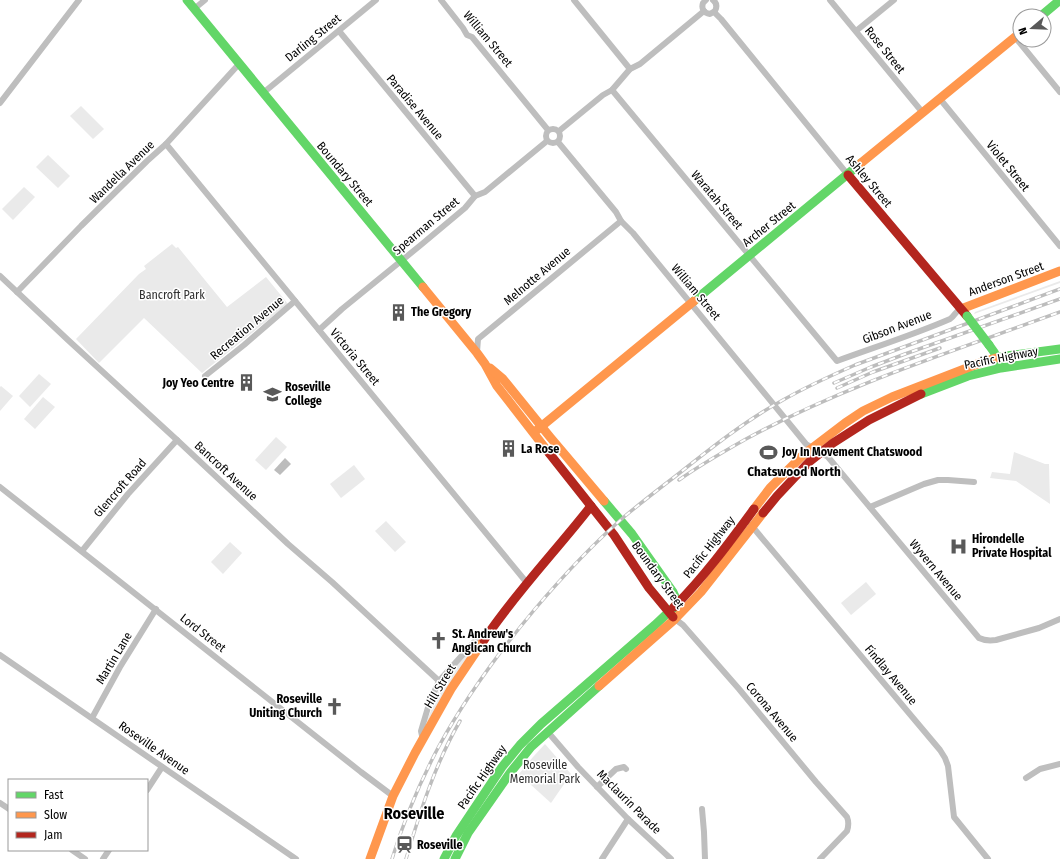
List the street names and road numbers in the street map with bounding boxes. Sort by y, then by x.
street label: William Street [461,8,516,70]
street label: Darling Street [282,11,344,65]
street label: Rose Street [862,24,908,76]
street label: Paradise Avenue [384,72,446,142]
street label: Wandella Avenue [87,138,157,206]
street label: Violet Street [983,138,1033,194]
street label: Boundary Street [314,139,376,209]
street label: Ashley Street [843,152,895,210]
street label: Waratah Street [688,168,746,232]
street label: Spearman Street [390,194,462,258]
street label: Archer Street [740,198,798,250]
street label: Melnotte Avenue [501,244,573,308]
street label: Anderson Street [966,259,1046,299]
street label: William Street [669,261,724,323]
street label: Recreation Avenue [207,293,287,363]
street label: Gibson Avenue [860,307,934,347]
street label: Victoria Street [327,326,383,388]
street label: Pacific Highway [963,344,1040,372]
street label: Bancroft Avenue [192,438,260,504]
street label: Glencroft Road [91,456,149,520]
street label: Pacific Highway [680,513,738,581]
street label: Wyvern Avenue [907,537,965,603]
street label: Boundary Street [629,539,687,611]
street label: Lord Street [177,611,229,655]
street label: Martin Lane [93,629,135,686]
street label: Findlay Avenue [862,642,920,708]
street label: Hill Street [421,661,459,711]
street label: Corona Avenue [743,679,801,745]
street label: Roseville Avenue [116,718,192,778]
street label: Pacific Highway [455,742,510,812]
street label: Maclaurin Parade [594,767,664,837]

